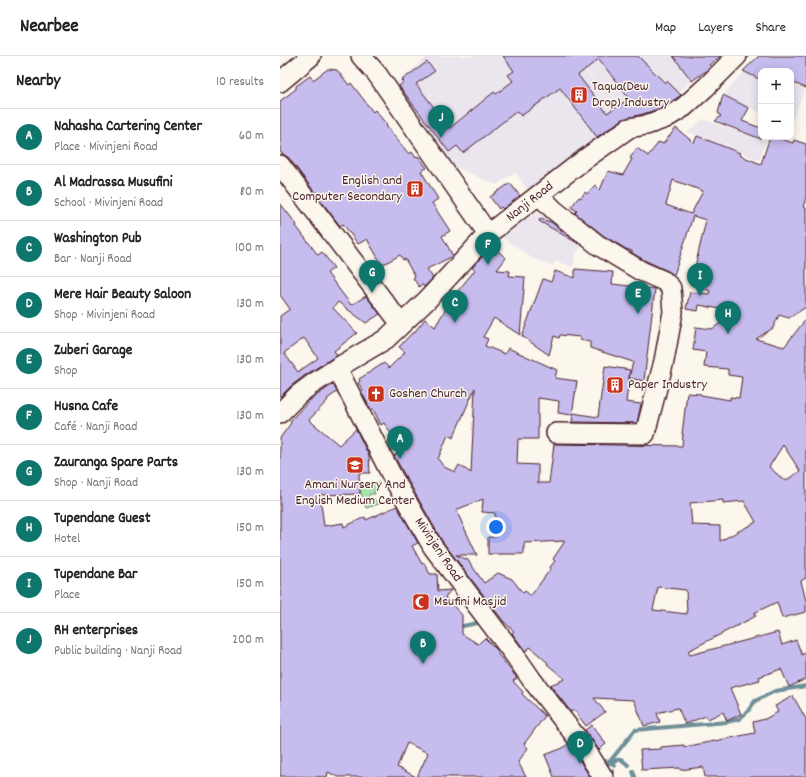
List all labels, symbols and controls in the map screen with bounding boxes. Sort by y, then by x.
text: Nearbee [20,14,79,41]
text: Map [655,18,676,38]
text: Layers [698,18,733,38]
text: Share [755,18,786,38]
map controls [758,68,794,140]
button: + [758,68,794,104]
text: Nearby [16,70,60,94]
text: 10 results [216,73,264,92]
place label: Taqua(Dew Drop) Industry [592,77,670,113]
building icon: Taqua(Dew Drop) Industry [569,85,589,105]
button: − [758,104,794,140]
pin: J [428,105,454,138]
text: Nahasha Cartering Center [54,116,202,138]
text: A [25,127,33,146]
text: 60 m [239,127,264,146]
text: Place · Mivinjeni Road [54,138,158,157]
place label: English and Computer Secondary [292,171,402,207]
text: Al Madrassa Musufini [54,172,172,194]
street label: Nanji Road [502,177,558,227]
building icon: English and Computer Secondary [405,179,425,199]
text: B [26,183,32,202]
text: 80 m [240,183,264,202]
text: School · Mivinjeni Road [54,194,163,213]
text: Washington Pub [54,228,141,250]
pin: F [475,232,501,265]
text: C [26,239,32,258]
text: 100 m [235,239,264,258]
text: Bar · Nanji Road [54,250,132,269]
pin: G [359,260,385,293]
pin: I [687,263,713,296]
pin: E [625,281,651,314]
text: Mere Hair Beauty Saloon [54,284,191,306]
pin: C [442,290,468,323]
text: D [26,295,32,314]
text: 130 m [236,295,264,314]
pin: H [715,301,741,334]
text: Shop · Mivinjeni Road [54,306,155,325]
text: Zuberi Garage [54,340,132,362]
text: E [26,351,32,370]
text: 130 m [236,351,264,370]
text: Shop [54,362,77,381]
building icon: Paper Industry [605,375,625,395]
place label: Paper Industry [628,375,708,395]
church icon: Goshen Church [366,384,386,404]
place label: Goshen Church [389,384,467,404]
text: Husna Cafe [54,396,118,418]
text: F [26,407,32,426]
text: 130 m [236,407,264,426]
text: Café · Nanji Road [54,418,137,437]
pin: A [387,426,413,459]
text: Zauranga Spare Parts [54,452,178,474]
school or university icon: Amani Nursery And English Medium Center [345,455,365,475]
text: G [26,463,32,482]
text: 130 m [236,463,264,482]
text: Shop · Nanji Road [54,474,138,493]
place label: Amani Nursery And English Medium Center [296,475,415,511]
text: Tupendane Guest [54,508,150,530]
street label: Mivinjeni Road [409,514,467,586]
your location [486,517,506,537]
text: H [26,519,32,538]
text: 150 m [236,519,264,538]
text: Hotel [54,530,80,549]
text: Tupendane Bar [54,564,138,586]
text: I [27,575,31,594]
text: 150 m [236,575,264,594]
text: Place [54,586,80,605]
mosque icon: Msufini Masjid [411,592,431,612]
place label: Msufini Masjid [434,592,506,612]
text: RH enterprises [54,620,138,642]
text: J [27,631,31,650]
text: 200 m [232,631,264,650]
pin: B [410,631,436,664]
text: Public building · Nanji Road [54,642,182,661]
pin: D [567,731,593,764]

